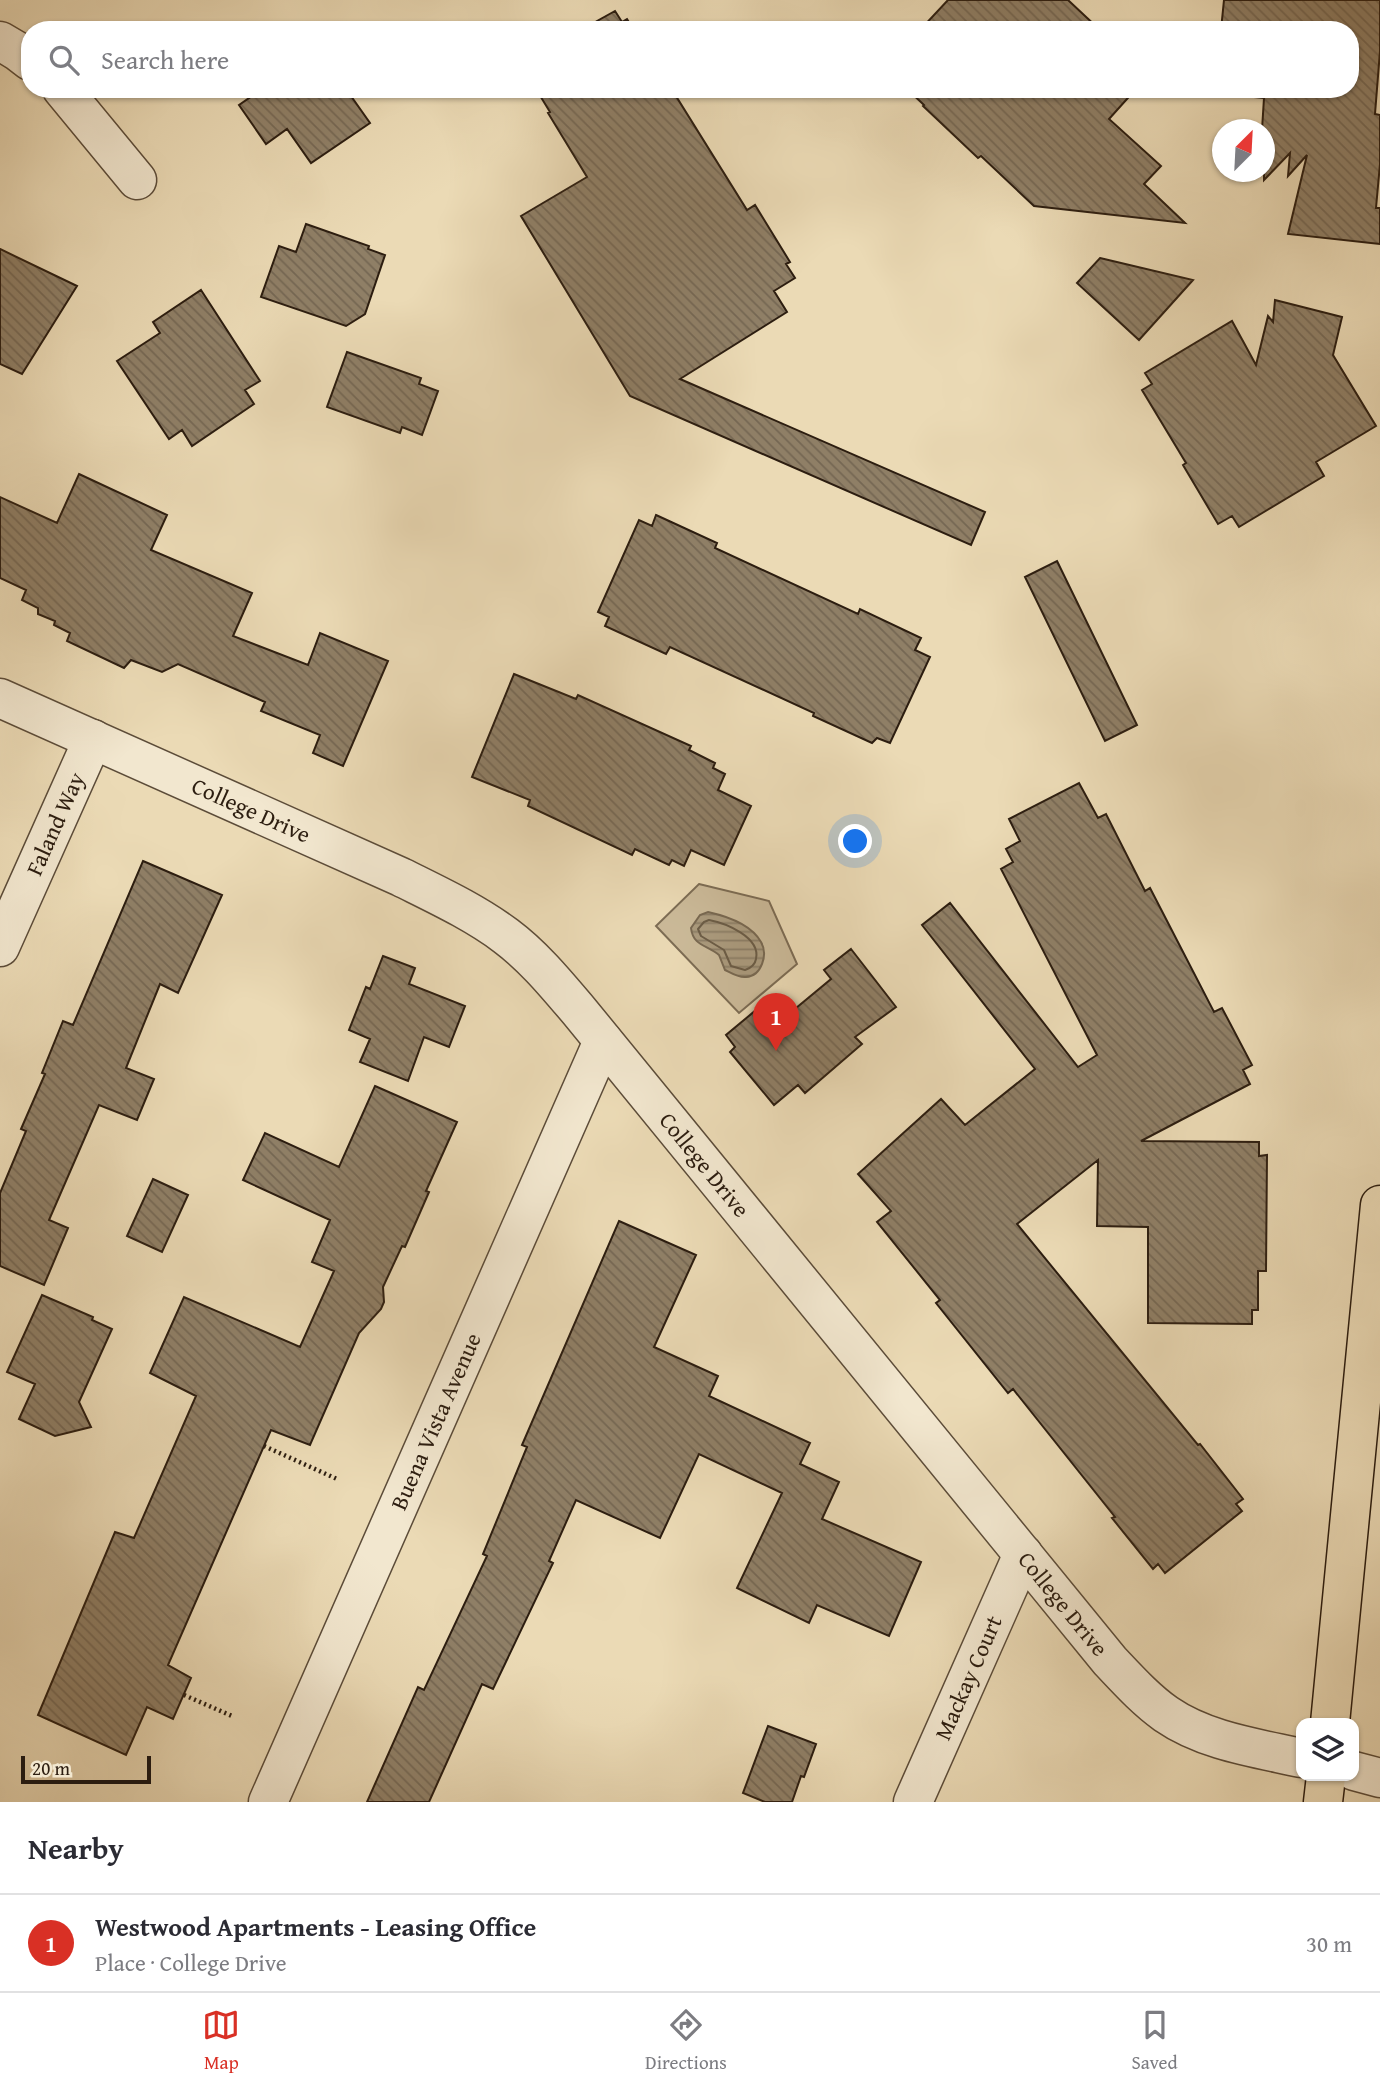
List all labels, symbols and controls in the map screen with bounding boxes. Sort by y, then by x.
search box [21,21,1359,98]
text: Search here [101,40,229,79]
icon: search [45,41,83,79]
north arrow [1212,119,1275,182]
street label: Faland Way [17,766,92,880]
street label: College Drive [187,769,316,851]
your location [838,824,872,858]
pin: 1 [753,993,799,1051]
street label: College Drive [652,1105,758,1224]
street label: Buena Vista Avenue [382,1327,489,1515]
street label: College Drive [1011,1544,1117,1663]
street label: Mackay Court [926,1610,1010,1745]
map controls [1296,1718,1359,1781]
button: layers [1296,1718,1359,1781]
scale bar [21,1753,150,1785]
text: 20 m [32,1754,70,1782]
text: Nearby [28,1826,124,1870]
text: Westwood Apartments - Leasing Office [95,1907,536,1946]
text: 1 [45,1927,57,1960]
text: 30 m [1306,1927,1352,1960]
text: Place · College Drive [95,1946,286,1979]
tab: Map [202,2006,240,2076]
tab: Directions [645,2006,727,2076]
tab: Saved [1132,2006,1178,2076]

